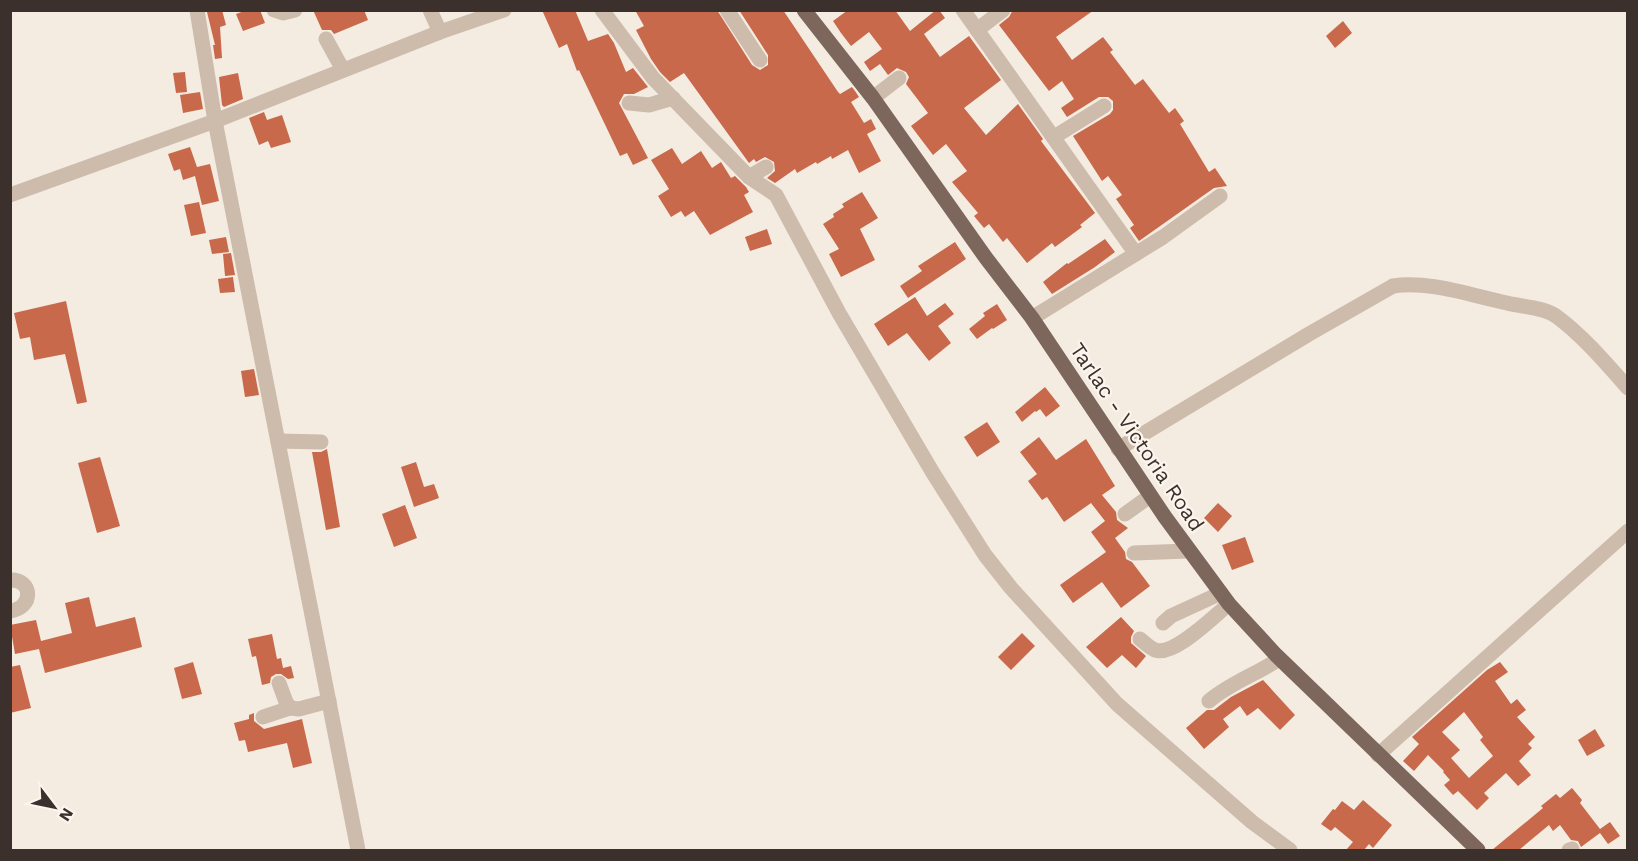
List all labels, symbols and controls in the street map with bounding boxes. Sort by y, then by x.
street label: Tarlac - Victoria Road [1065,338,1210,536]
north arrow [24,777,84,837]
text: N [55,805,77,825]

